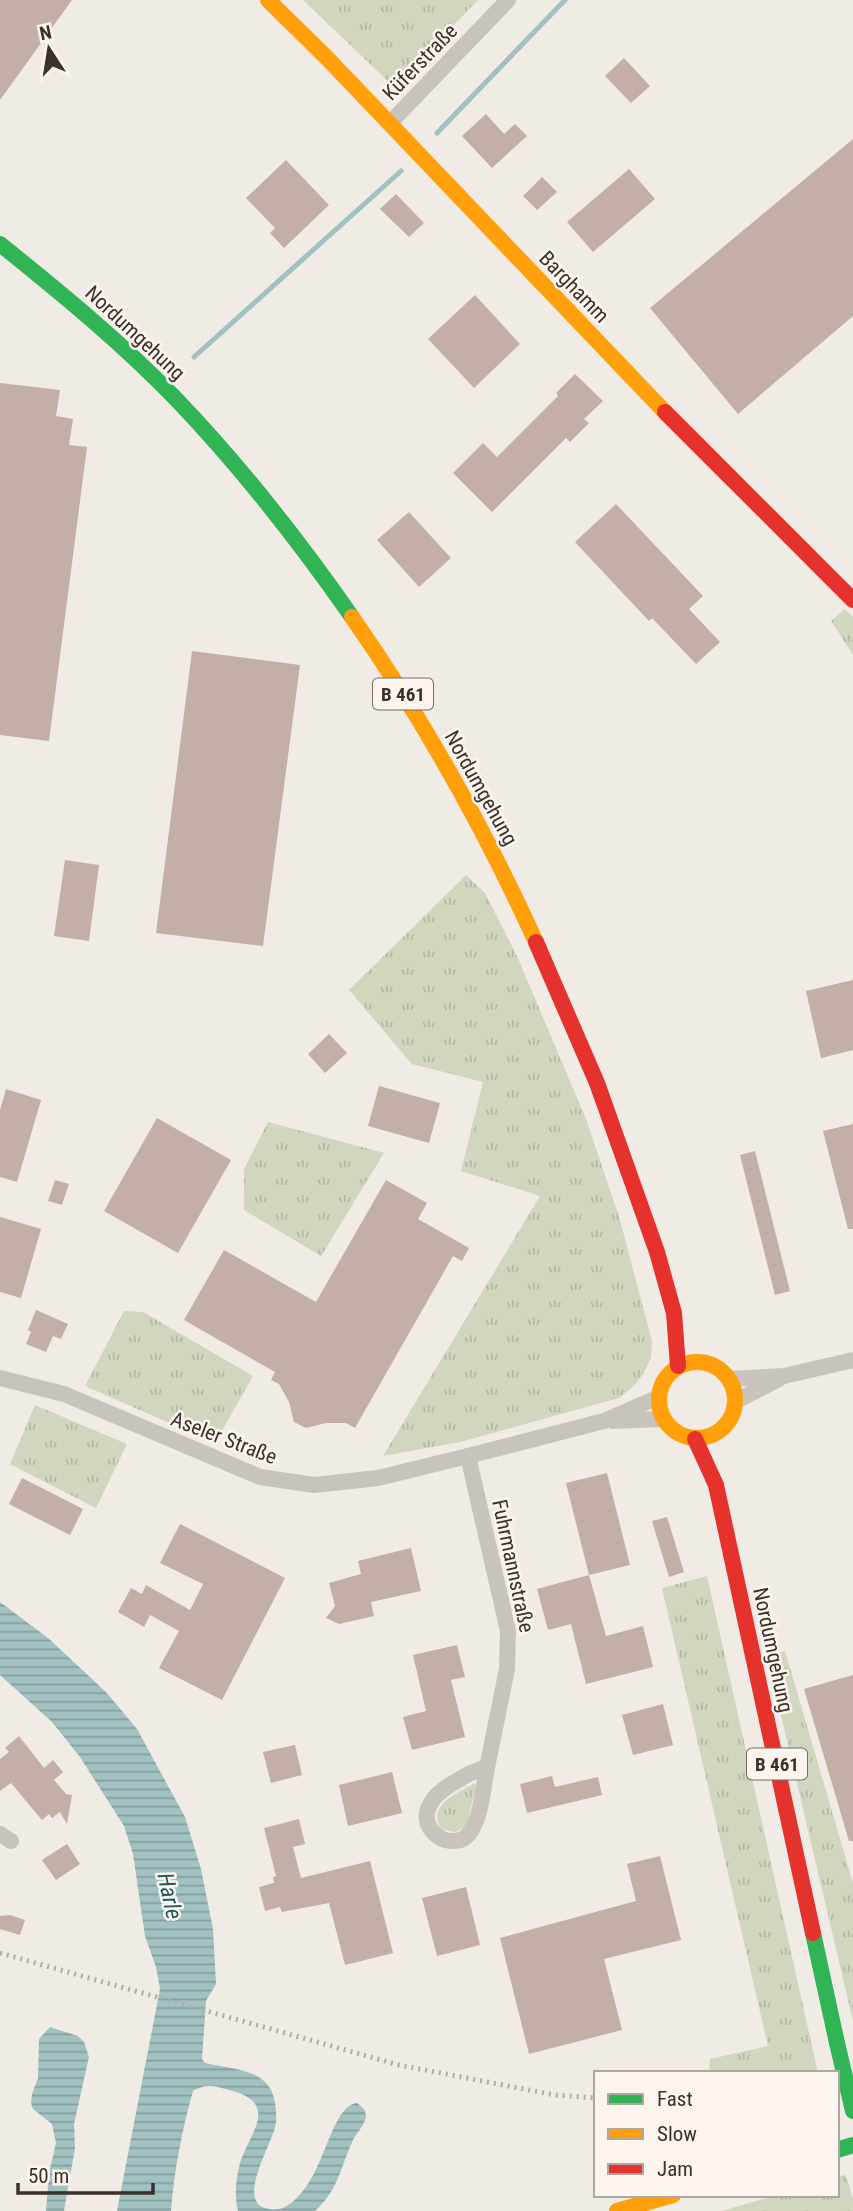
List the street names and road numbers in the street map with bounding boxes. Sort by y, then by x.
street label: Küferstraße [378,19,462,105]
street label: Barghamm [534,246,614,328]
street label: Nordumgehung [80,281,190,385]
road number: B 461 [373,678,433,709]
street label: Nordumgehung [440,727,522,849]
street label: Aseler Straße [168,1407,280,1469]
street label: Fuhrmannstraße [487,1497,539,1635]
street label: Nordumgehung [748,1585,798,1715]
road number: B 461 [747,1748,807,1780]

